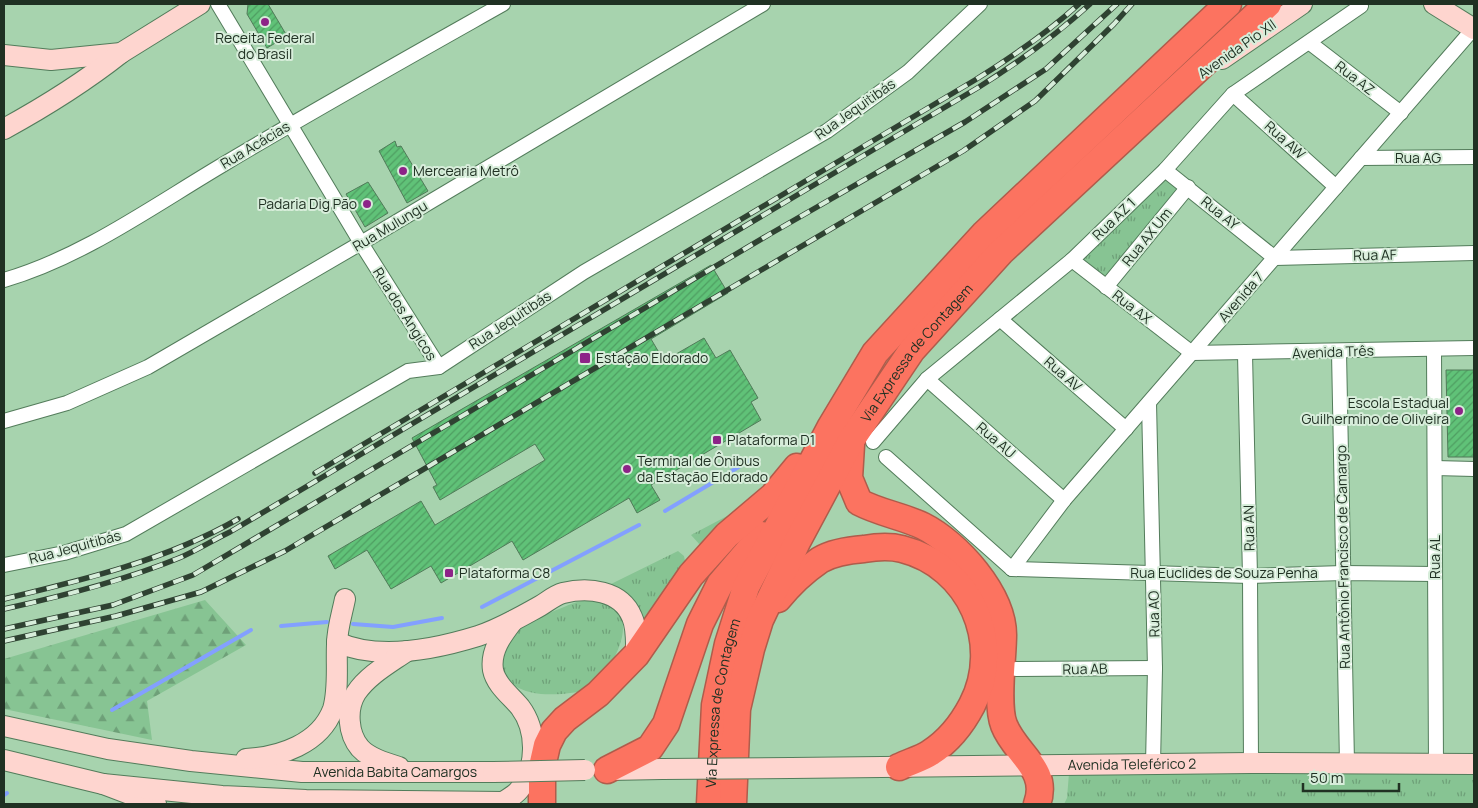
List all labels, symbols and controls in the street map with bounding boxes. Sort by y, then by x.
street label: Avenida Pio XII [1194,15,1280,83]
marker: Receita Federal do Brasil [259,16,271,28]
place label: Receita Federal do Brasil [215,28,315,63]
street label: Rua AZ [1332,56,1379,99]
street label: Rua Jequitibás [811,74,899,143]
street label: Rua Acácias [216,116,293,173]
street label: Rua AW [1261,116,1310,163]
street label: Rua AG [1395,148,1441,167]
place label: Mercearia Metrô [413,161,519,180]
marker: Mercearia Metrô [397,165,409,177]
street label: Rua AY [1197,192,1243,234]
street label: Rua AZ 1 [1088,193,1139,244]
place label: Padaria Dig Pão [258,194,357,213]
street label: Rua Mulungu [349,196,431,255]
marker: Padaria Dig Pão [361,198,373,210]
street label: Rua AX Um [1117,204,1176,270]
street label: Rua AF [1353,245,1397,264]
street label: Rua dos Angicos [369,264,442,364]
street label: Avenida 7 [1214,268,1268,326]
street label: Via Expressa de Contagem [856,279,977,426]
street label: Rua AX [1109,285,1156,328]
street label: Rua Jequitibás [465,286,555,353]
street label: Avenida Três [1292,341,1374,362]
place label: Estação Eldorado [596,348,708,367]
marker: Estação Eldorado [578,351,592,365]
street label: Rua AV [1040,352,1087,396]
place label: Escola Estadual Guilhermino de Oliveira [1301,393,1449,428]
marker: Escola Estadual Guilhermino de Oliveira [1453,405,1465,417]
street label: Rua AU [973,417,1020,462]
place label: Plataforma D1 [727,430,815,449]
marker: Plataforma D1 [711,434,723,446]
street label: Rua Antônio Francisco de Camargo [1331,445,1354,669]
place label: Terminal de Ônibus da Estação Eldorado [637,451,768,486]
marker: Terminal de Ônibus da Estação Eldorado [621,463,633,475]
street label: Rua AN [1239,505,1258,551]
street label: Rua Jequitibás [27,525,123,568]
street label: Rua AL [1425,535,1444,579]
place label: Plataforma C8 [459,563,551,582]
street label: Rua Euclides de Souza Penha [1130,563,1318,582]
marker: Plataforma C8 [443,567,455,579]
street label: Rua AO [1144,591,1163,637]
street label: Via Expressa de Contagem [701,616,745,788]
street label: Rua AB [1062,659,1108,678]
street label: Avenida Teleférico 2 [1068,754,1196,774]
scale bar [1303,760,1399,792]
street label: Avenida Babita Camargos [313,762,477,781]
text: 50 m [1310,767,1344,788]

